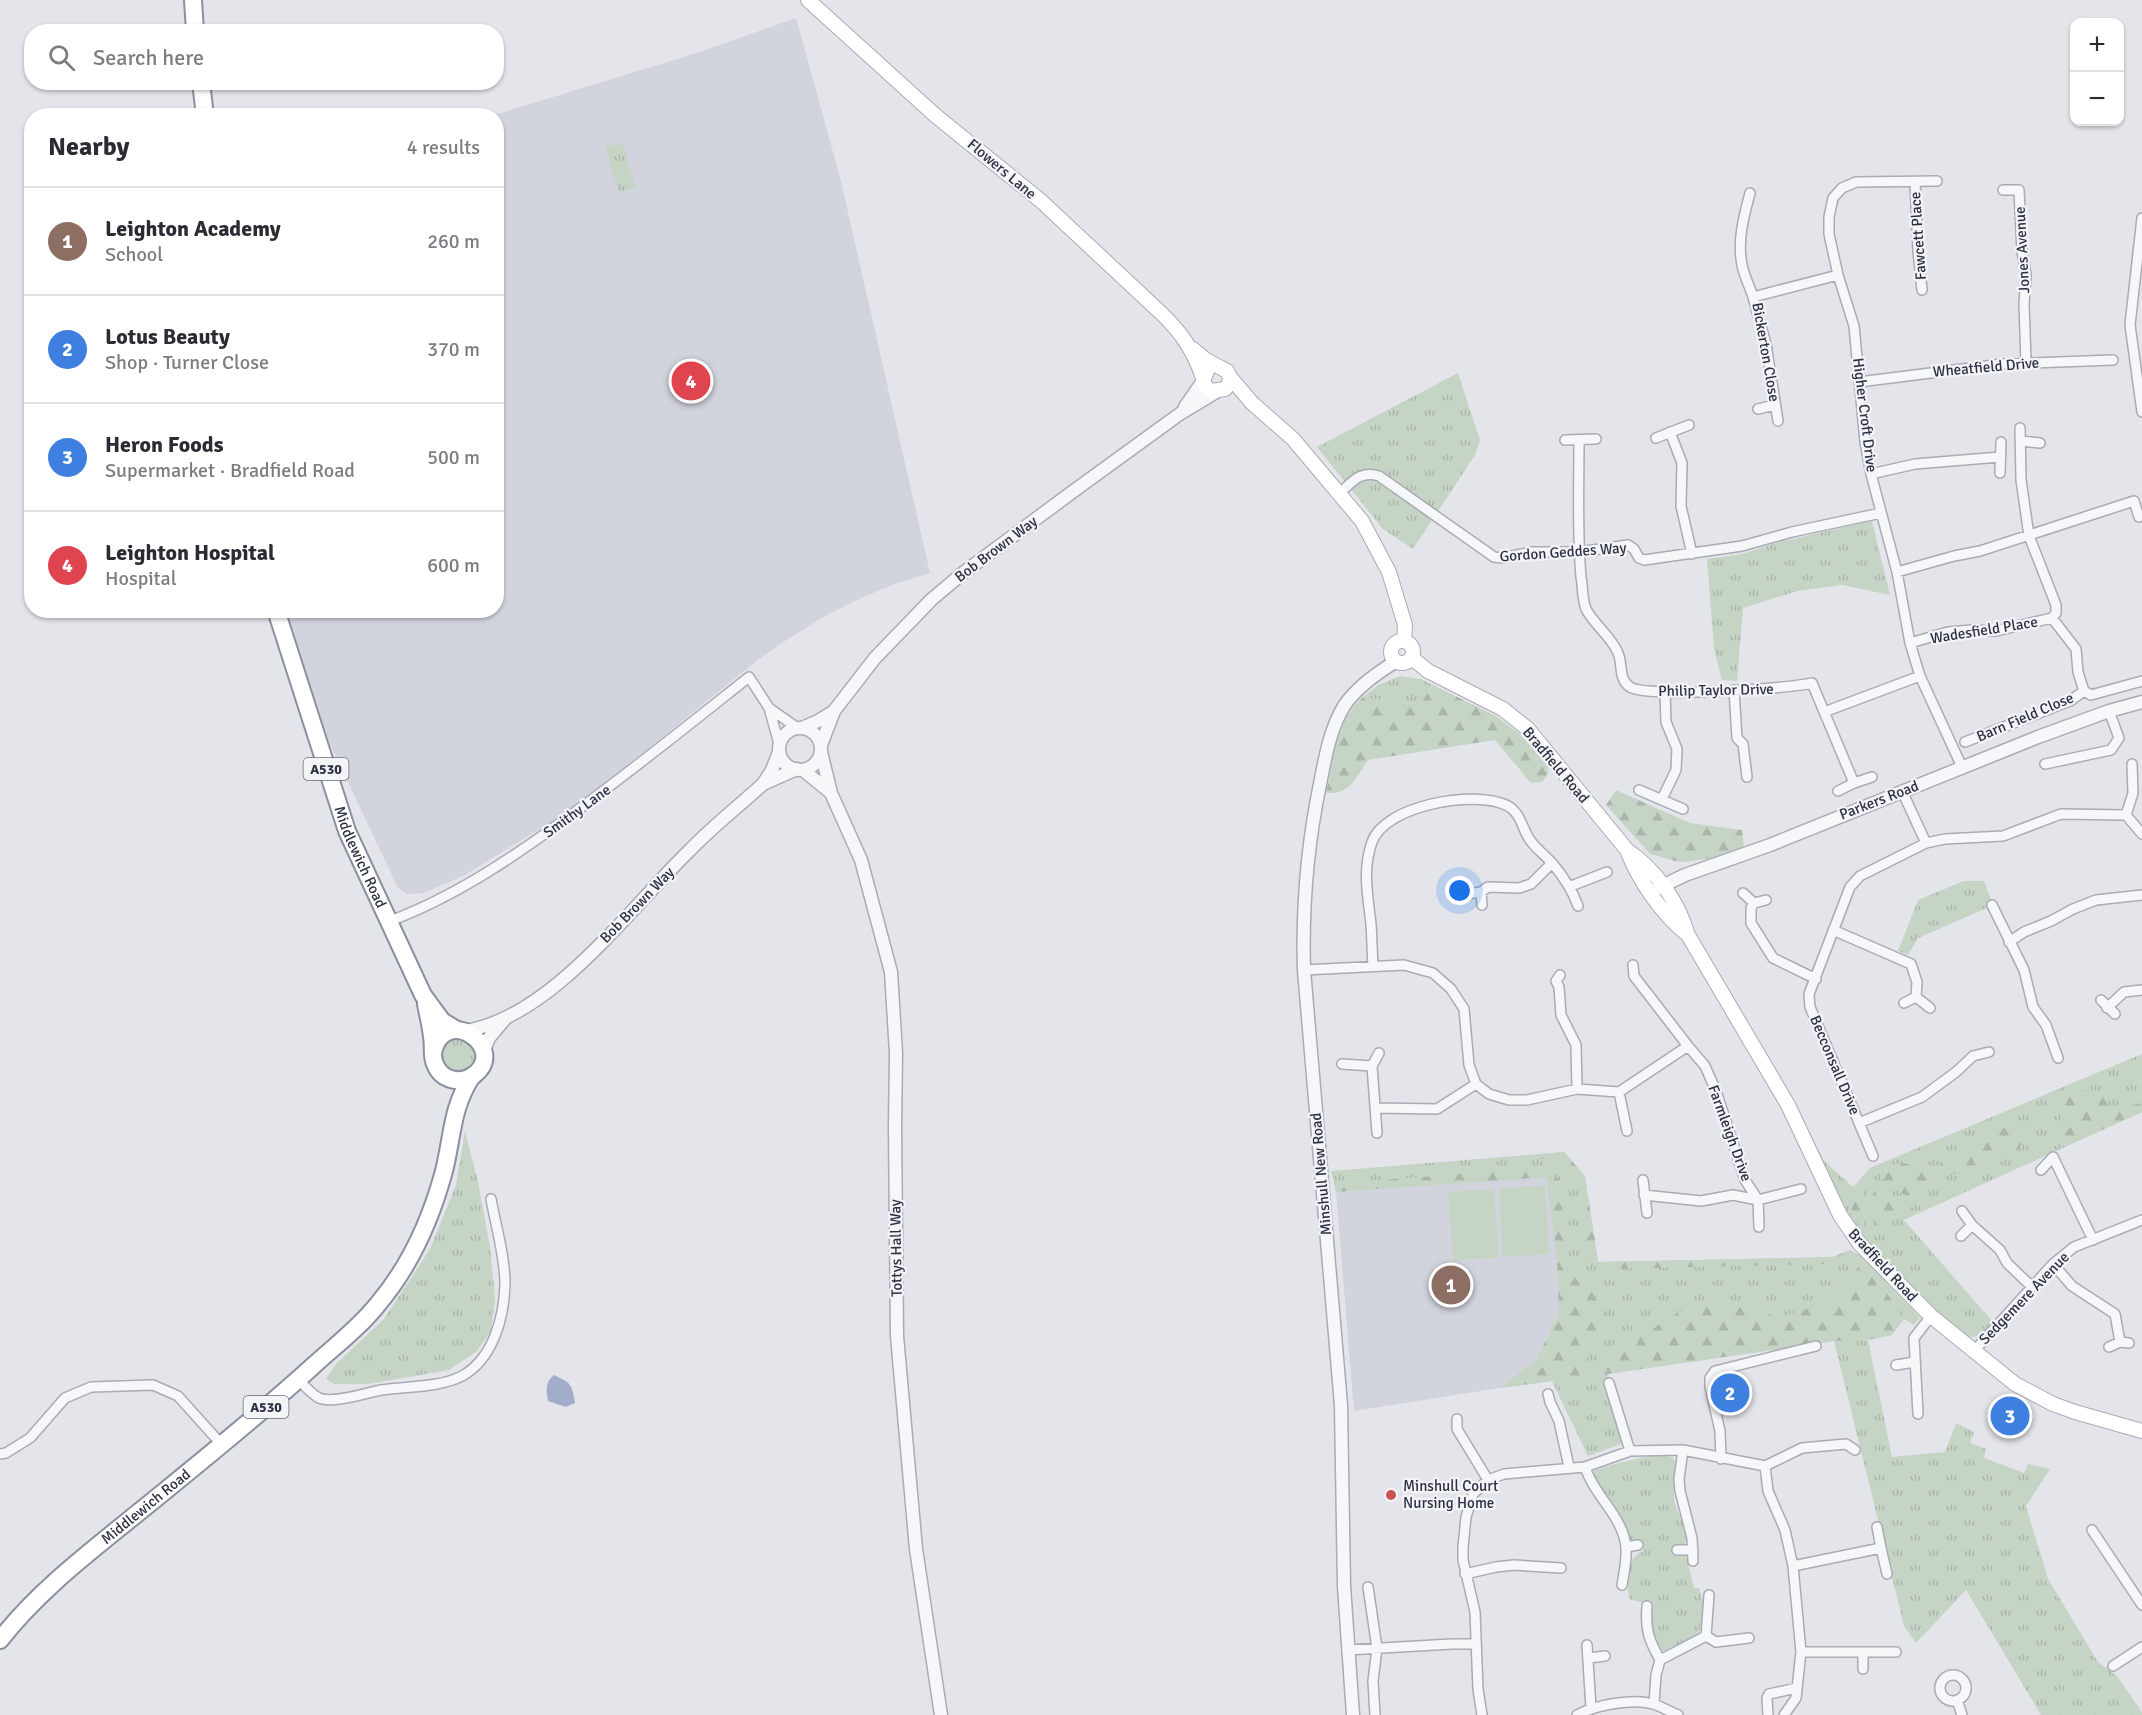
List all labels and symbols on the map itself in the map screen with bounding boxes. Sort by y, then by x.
street label: Flowers Lane [964,135,1040,203]
street label: Fawcett Place [1906,191,1930,281]
street label: Jones Avenue [2011,206,2033,294]
street label: Bickerton Close [1748,301,1784,403]
street label: Wheatfield Drive [1932,353,2040,381]
street label: Higher Croft Drive [1849,357,1881,473]
pin: 4 [672,358,710,404]
street label: Bob Brown Way [951,512,1041,586]
street label: Gordon Geddes Way [1499,539,1627,565]
street label: Wadesfield Place [1929,613,2039,647]
street label: Philip Taylor Drive [1658,680,1774,700]
street label: Barn Field Close [1974,688,2076,746]
street label: Bradfield Road [1519,723,1593,807]
road number: A530 [304,758,348,780]
street label: Parkers Road [1837,777,1921,823]
street label: Smithy Lane [540,781,614,841]
street label: Middlewich Road [331,804,390,911]
street label: Bob Brown Way [596,863,678,947]
your location [1445,876,1474,905]
street label: Becconsall Drive [1806,1013,1864,1117]
street label: Farmleigh Drive [1704,1082,1756,1184]
street label: Minshull New Road [1307,1112,1335,1236]
street label: Tottys Hall Way [886,1199,906,1297]
street label: Bradfield Road [1844,1225,1922,1305]
street label: Sedgemere Avenue [1975,1248,2073,1348]
pin: 1 [1432,1262,1470,1308]
pin: 2 [1710,1370,1750,1416]
pin: 3 [1990,1394,2030,1438]
road number: A530 [244,1396,288,1418]
street label: Middlewich Road [97,1465,194,1548]
place label: Minshull Court Nursing Home [1403,1477,1498,1512]
marker: Minshull Court Nursing Home [1384,1488,1398,1502]

